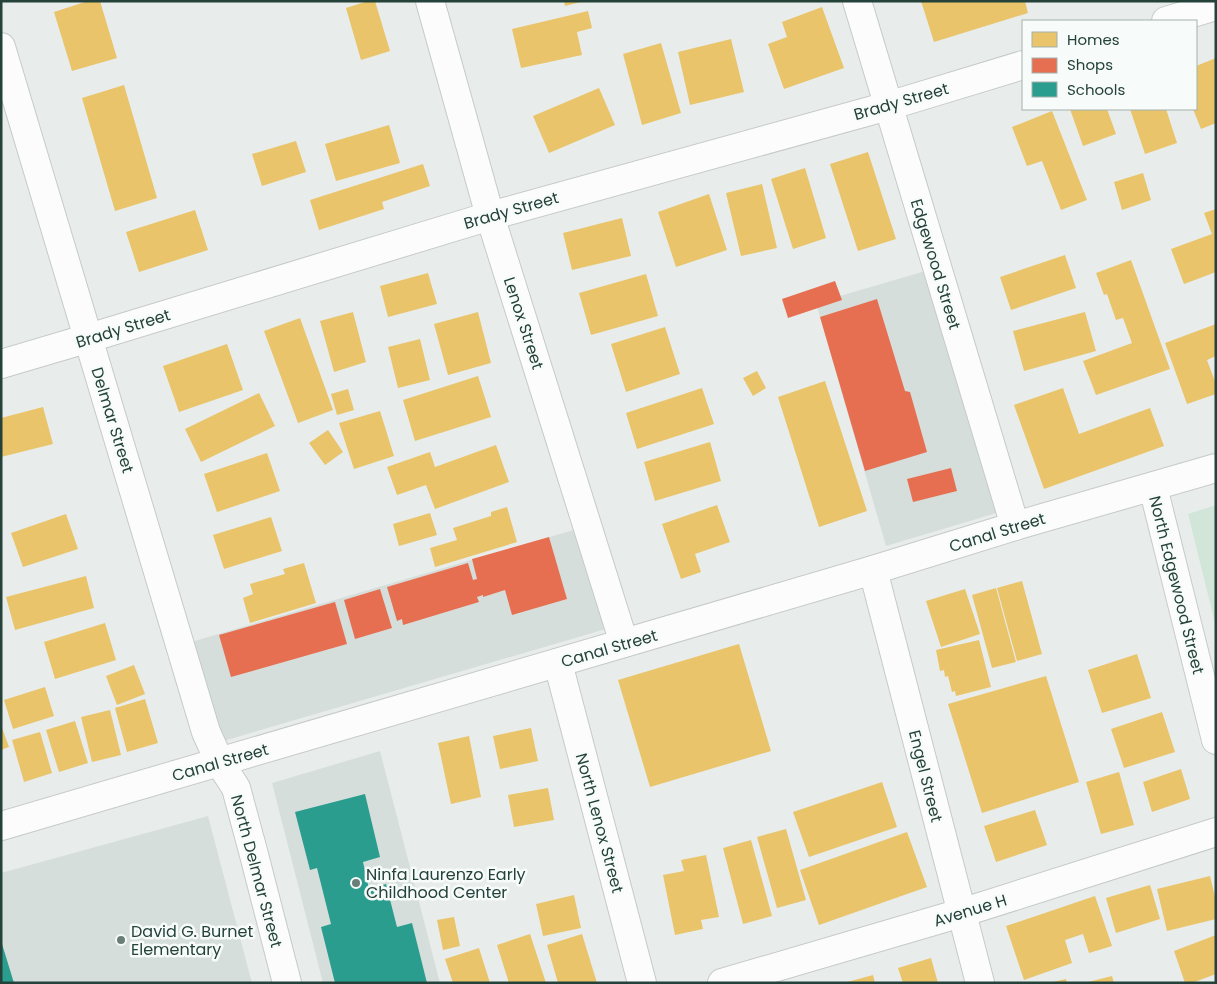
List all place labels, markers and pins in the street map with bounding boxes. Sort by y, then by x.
place label: Ninfa Laurenzo Early Childhood Center [366,863,526,904]
marker: Ninfa Laurenzo Early Childhood Center [350,877,362,889]
place label: David G. Burnet Elementary [131,920,253,961]
marker: David G. Burnet Elementary [115,934,127,946]

